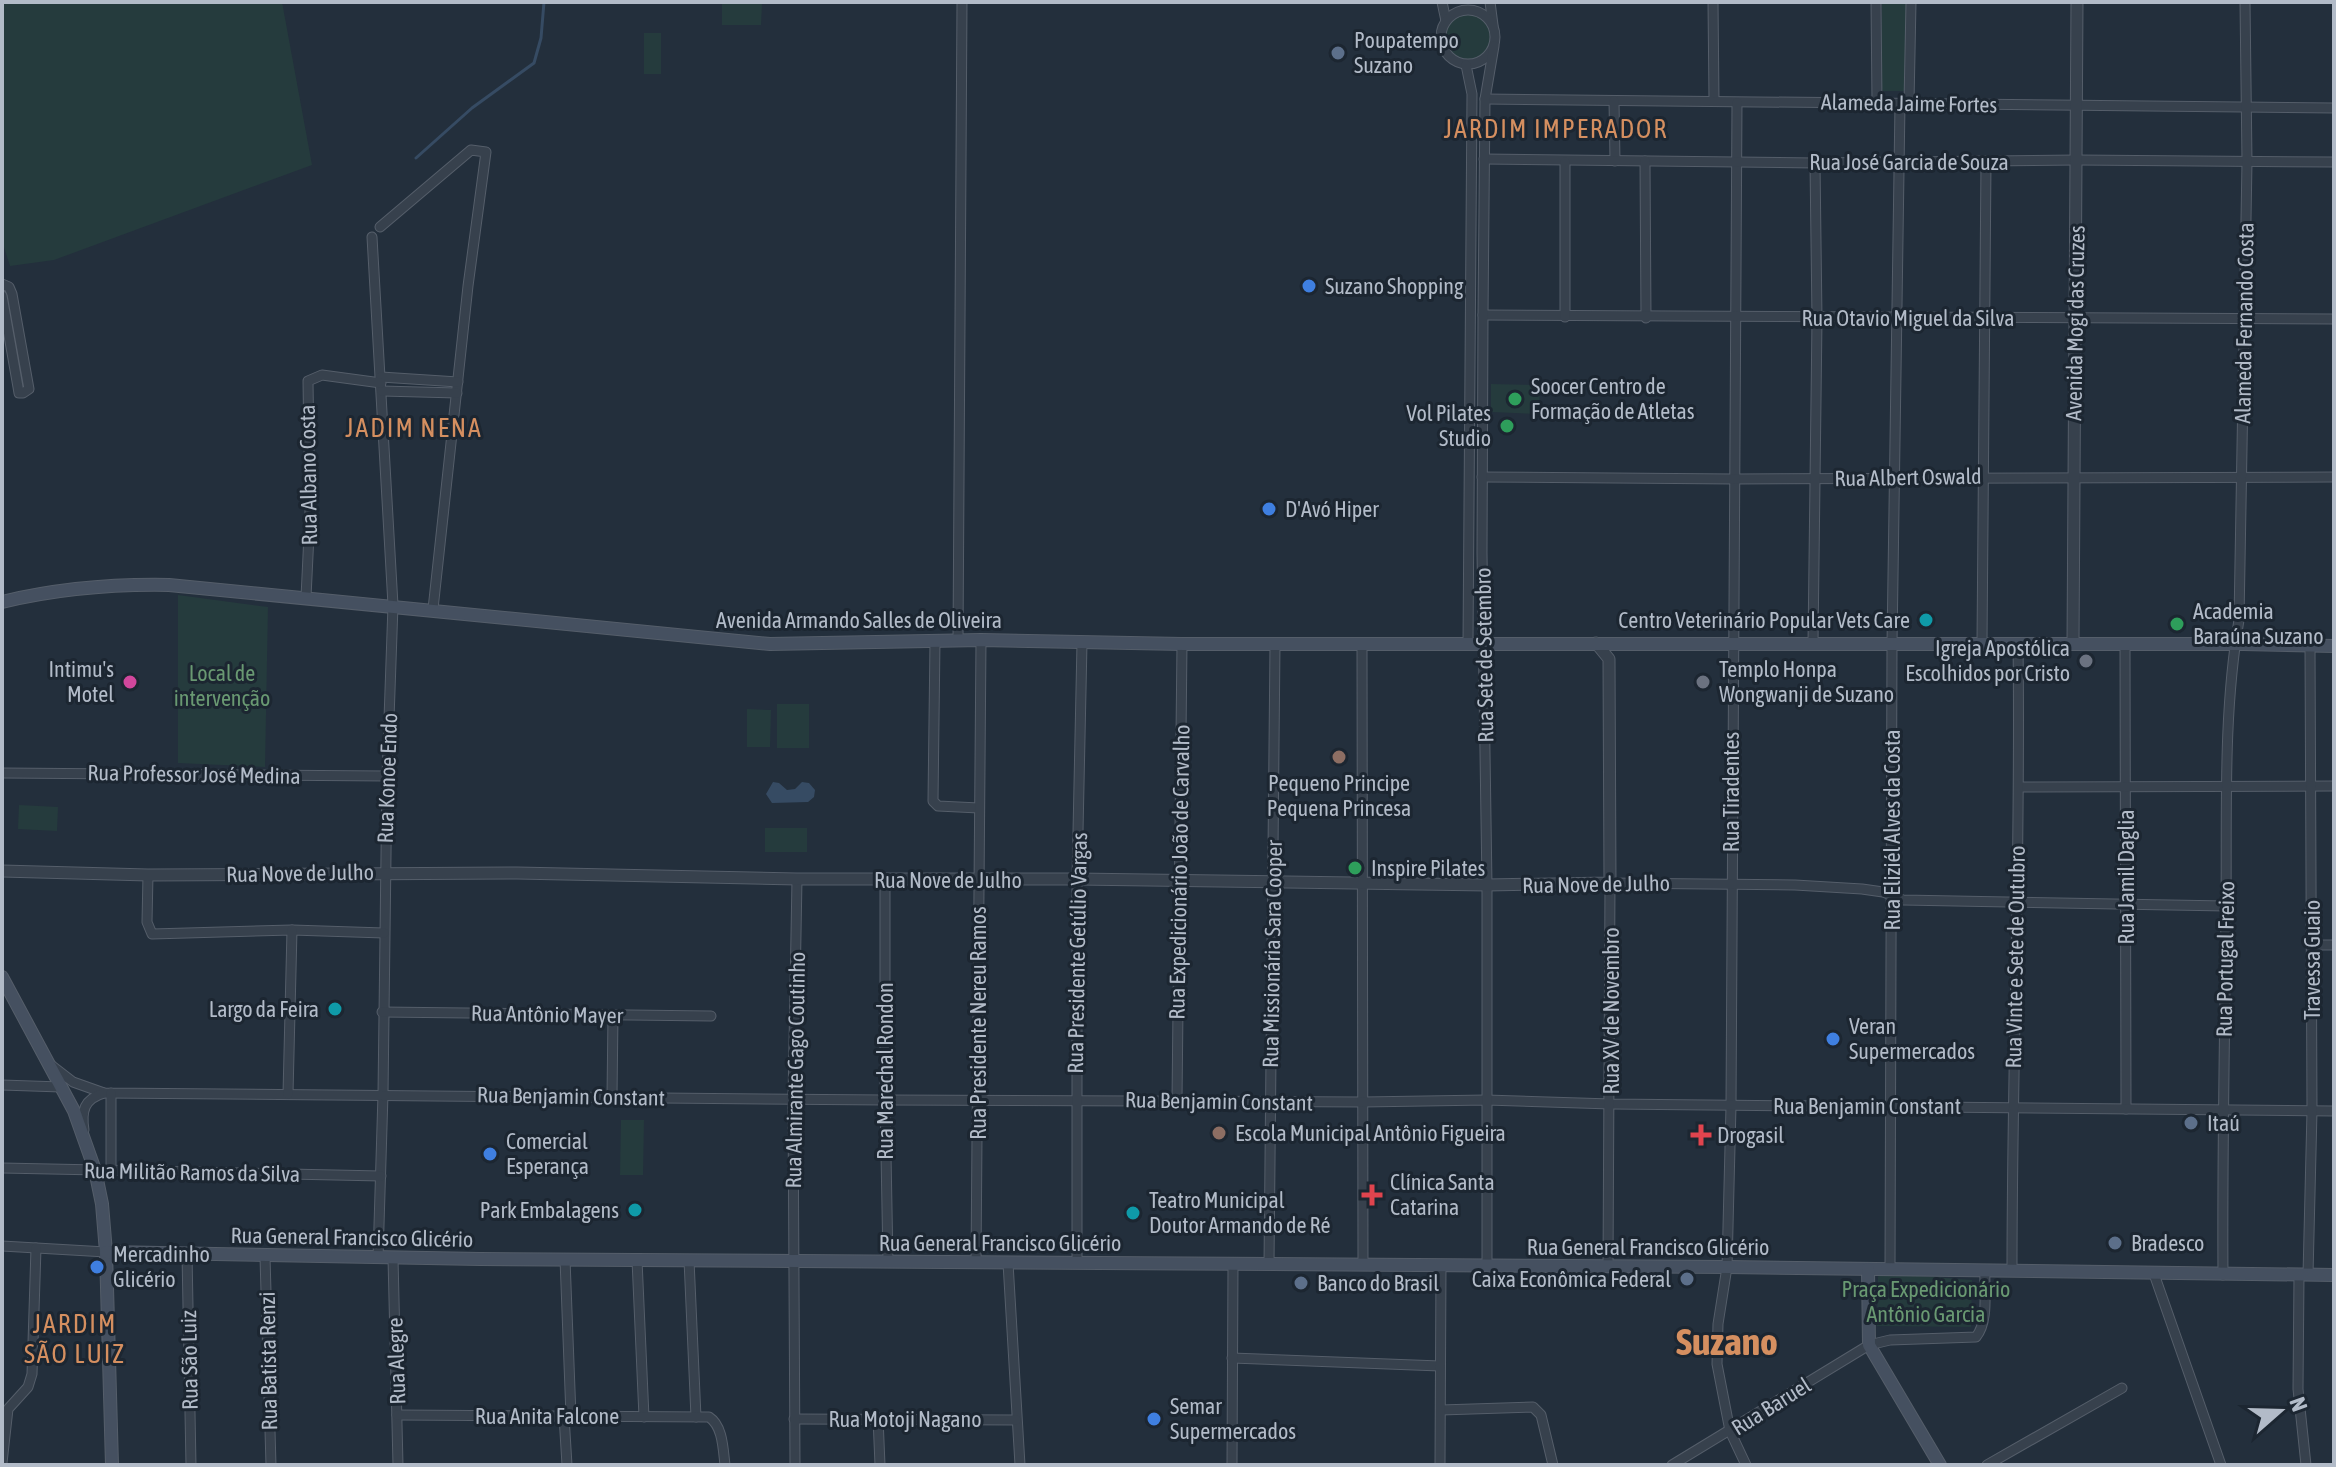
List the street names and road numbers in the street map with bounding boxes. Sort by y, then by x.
street label: Alameda Jaime Fortes [1821,88,1998,118]
street label: Rua José Garcia de Souza [1809,149,2009,175]
street label: Alameda Fernando Costa [2229,222,2259,424]
street label: Avenida Mogi das Cruzes [2060,225,2090,421]
street label: Rua Otavio Miguel da Silva [1801,305,2015,331]
street label: Rua Albano Costa [294,404,322,546]
street label: Rua Albert Oswald [1834,463,1982,491]
street label: Rua Sete de Setembro [1469,567,1499,743]
street label: Avenida Armando Salles de Oliveira [716,607,1002,633]
street label: Rua Konoe Endo [372,712,402,844]
street label: Rua Expedicionário João de Carvalho [1163,724,1195,1020]
street label: Rua Eliziél Alves da Costa [1879,729,1905,931]
street label: Rua Tiradentes [1718,732,1744,852]
street label: Rua Professor José Medina [87,759,301,789]
street label: Rua Jamil Daglia [2113,809,2139,945]
street label: Rua Presidente Getúlio Vargas [1062,832,1092,1074]
street label: Rua Missionária Sara Cooper [1257,840,1287,1068]
street label: Rua Vinte e Sete de Outubro [2000,845,2030,1069]
street label: Rua Nove de Julho [226,859,374,887]
street label: Rua Nove de Julho [874,867,1022,893]
street label: Rua Nove de Julho [1522,870,1670,898]
street label: Rua Portugal Freixo [2211,881,2239,1037]
street label: Travessa Guaio [2299,900,2325,1020]
street label: Rua Presidente Nereu Ramos [965,906,991,1140]
street label: Rua XV de Novembro [1598,927,1624,1095]
street label: Rua Almirante Gago Coutinho [780,951,810,1189]
street label: Rua Marechal Rondon [872,982,898,1160]
street label: Rua Antônio Mayer [471,1000,624,1028]
street label: Rua Benjamin Constant [477,1081,665,1111]
street label: Rua Benjamin Constant [1125,1086,1313,1116]
street label: Rua Benjamin Constant [1773,1093,1961,1119]
street label: Rua Militão Ramos da Silva [84,1157,300,1187]
street label: Rua General Francisco Glicério [230,1222,474,1252]
street label: Rua General Francisco Glicério [879,1230,1121,1256]
street label: Rua General Francisco Glicério [1527,1234,1769,1260]
street label: Rua Batista Renzi [254,1291,282,1431]
street label: Rua São Luiz [175,1310,203,1410]
street label: Rua Alegre [381,1317,411,1405]
street label: Rua Baruel [1727,1371,1816,1440]
street label: Rua Anita Falcone [475,1403,619,1429]
street label: Rua Motoji Nagano [828,1406,982,1432]

